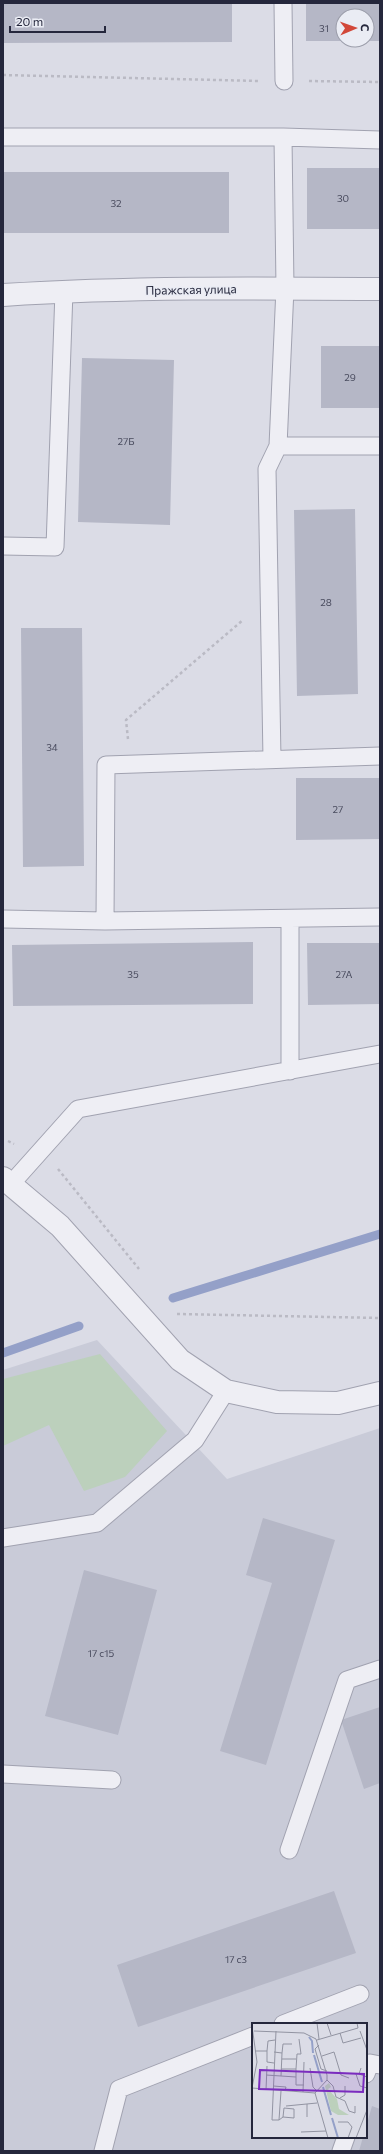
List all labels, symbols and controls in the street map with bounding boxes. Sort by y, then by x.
scale bar [10,8,105,34]
north arrow [335,8,375,48]
text: 20 m [16,14,43,28]
house number: 31 [319,22,329,34]
text: С [359,24,372,32]
house number: 30 [337,192,349,204]
house number: 32 [110,197,122,209]
street label: Пражская улица [145,281,237,297]
house number: 29 [344,371,356,383]
house number: 27Б [117,435,135,447]
house number: 28 [320,596,332,608]
house number: 34 [46,741,58,753]
house number: 27 [333,803,343,815]
house number: 35 [127,968,139,980]
house number: 27А [336,968,353,980]
house number: 17 с15 [88,1647,114,1659]
house number: 17 с3 [225,1953,247,1965]
inset map [252,2023,367,2138]

